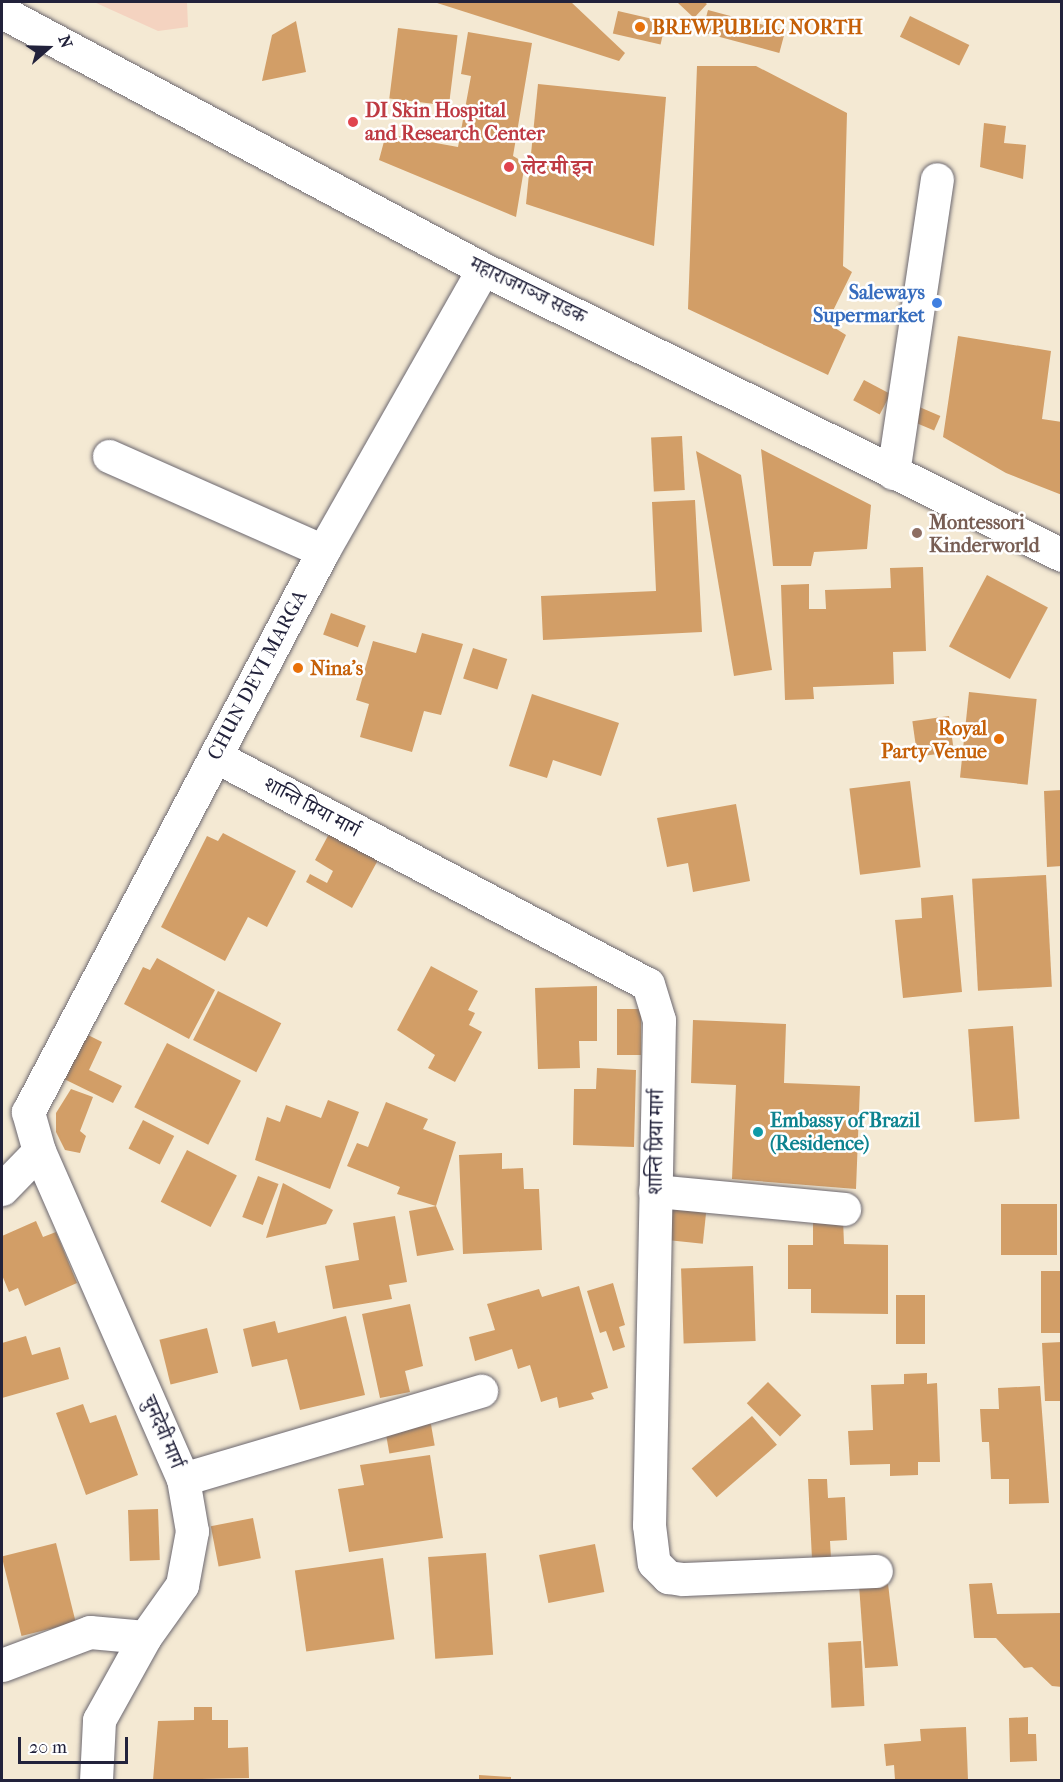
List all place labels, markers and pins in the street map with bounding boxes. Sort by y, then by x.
place label: BREWPUBLIC NORTH [652,15,863,39]
marker: BREWPUBLIC NORTH [633,20,647,34]
place label: DI Skin Hospital and Research Center [365,98,545,145]
marker: DI Skin Hospital and Research Center [346,115,360,129]
place label: लेट मी इन [522,155,592,179]
marker: लेट मी इन [500,158,518,176]
place label: Saleways Supermarket [813,280,925,327]
marker: Saleways Supermarket [930,296,944,310]
place label: Montessori Kinderworld [929,510,1040,557]
marker: Montessori Kinderworld [910,526,924,540]
place label: Nina's [310,656,363,680]
marker: Nina's [291,661,305,675]
place label: Royal Party Venue [881,716,987,763]
marker: Royal Party Venue [992,732,1006,746]
place label: Embassy of Brazil (Residence) [770,1108,920,1155]
marker: Embassy of Brazil (Residence) [751,1125,765,1139]

